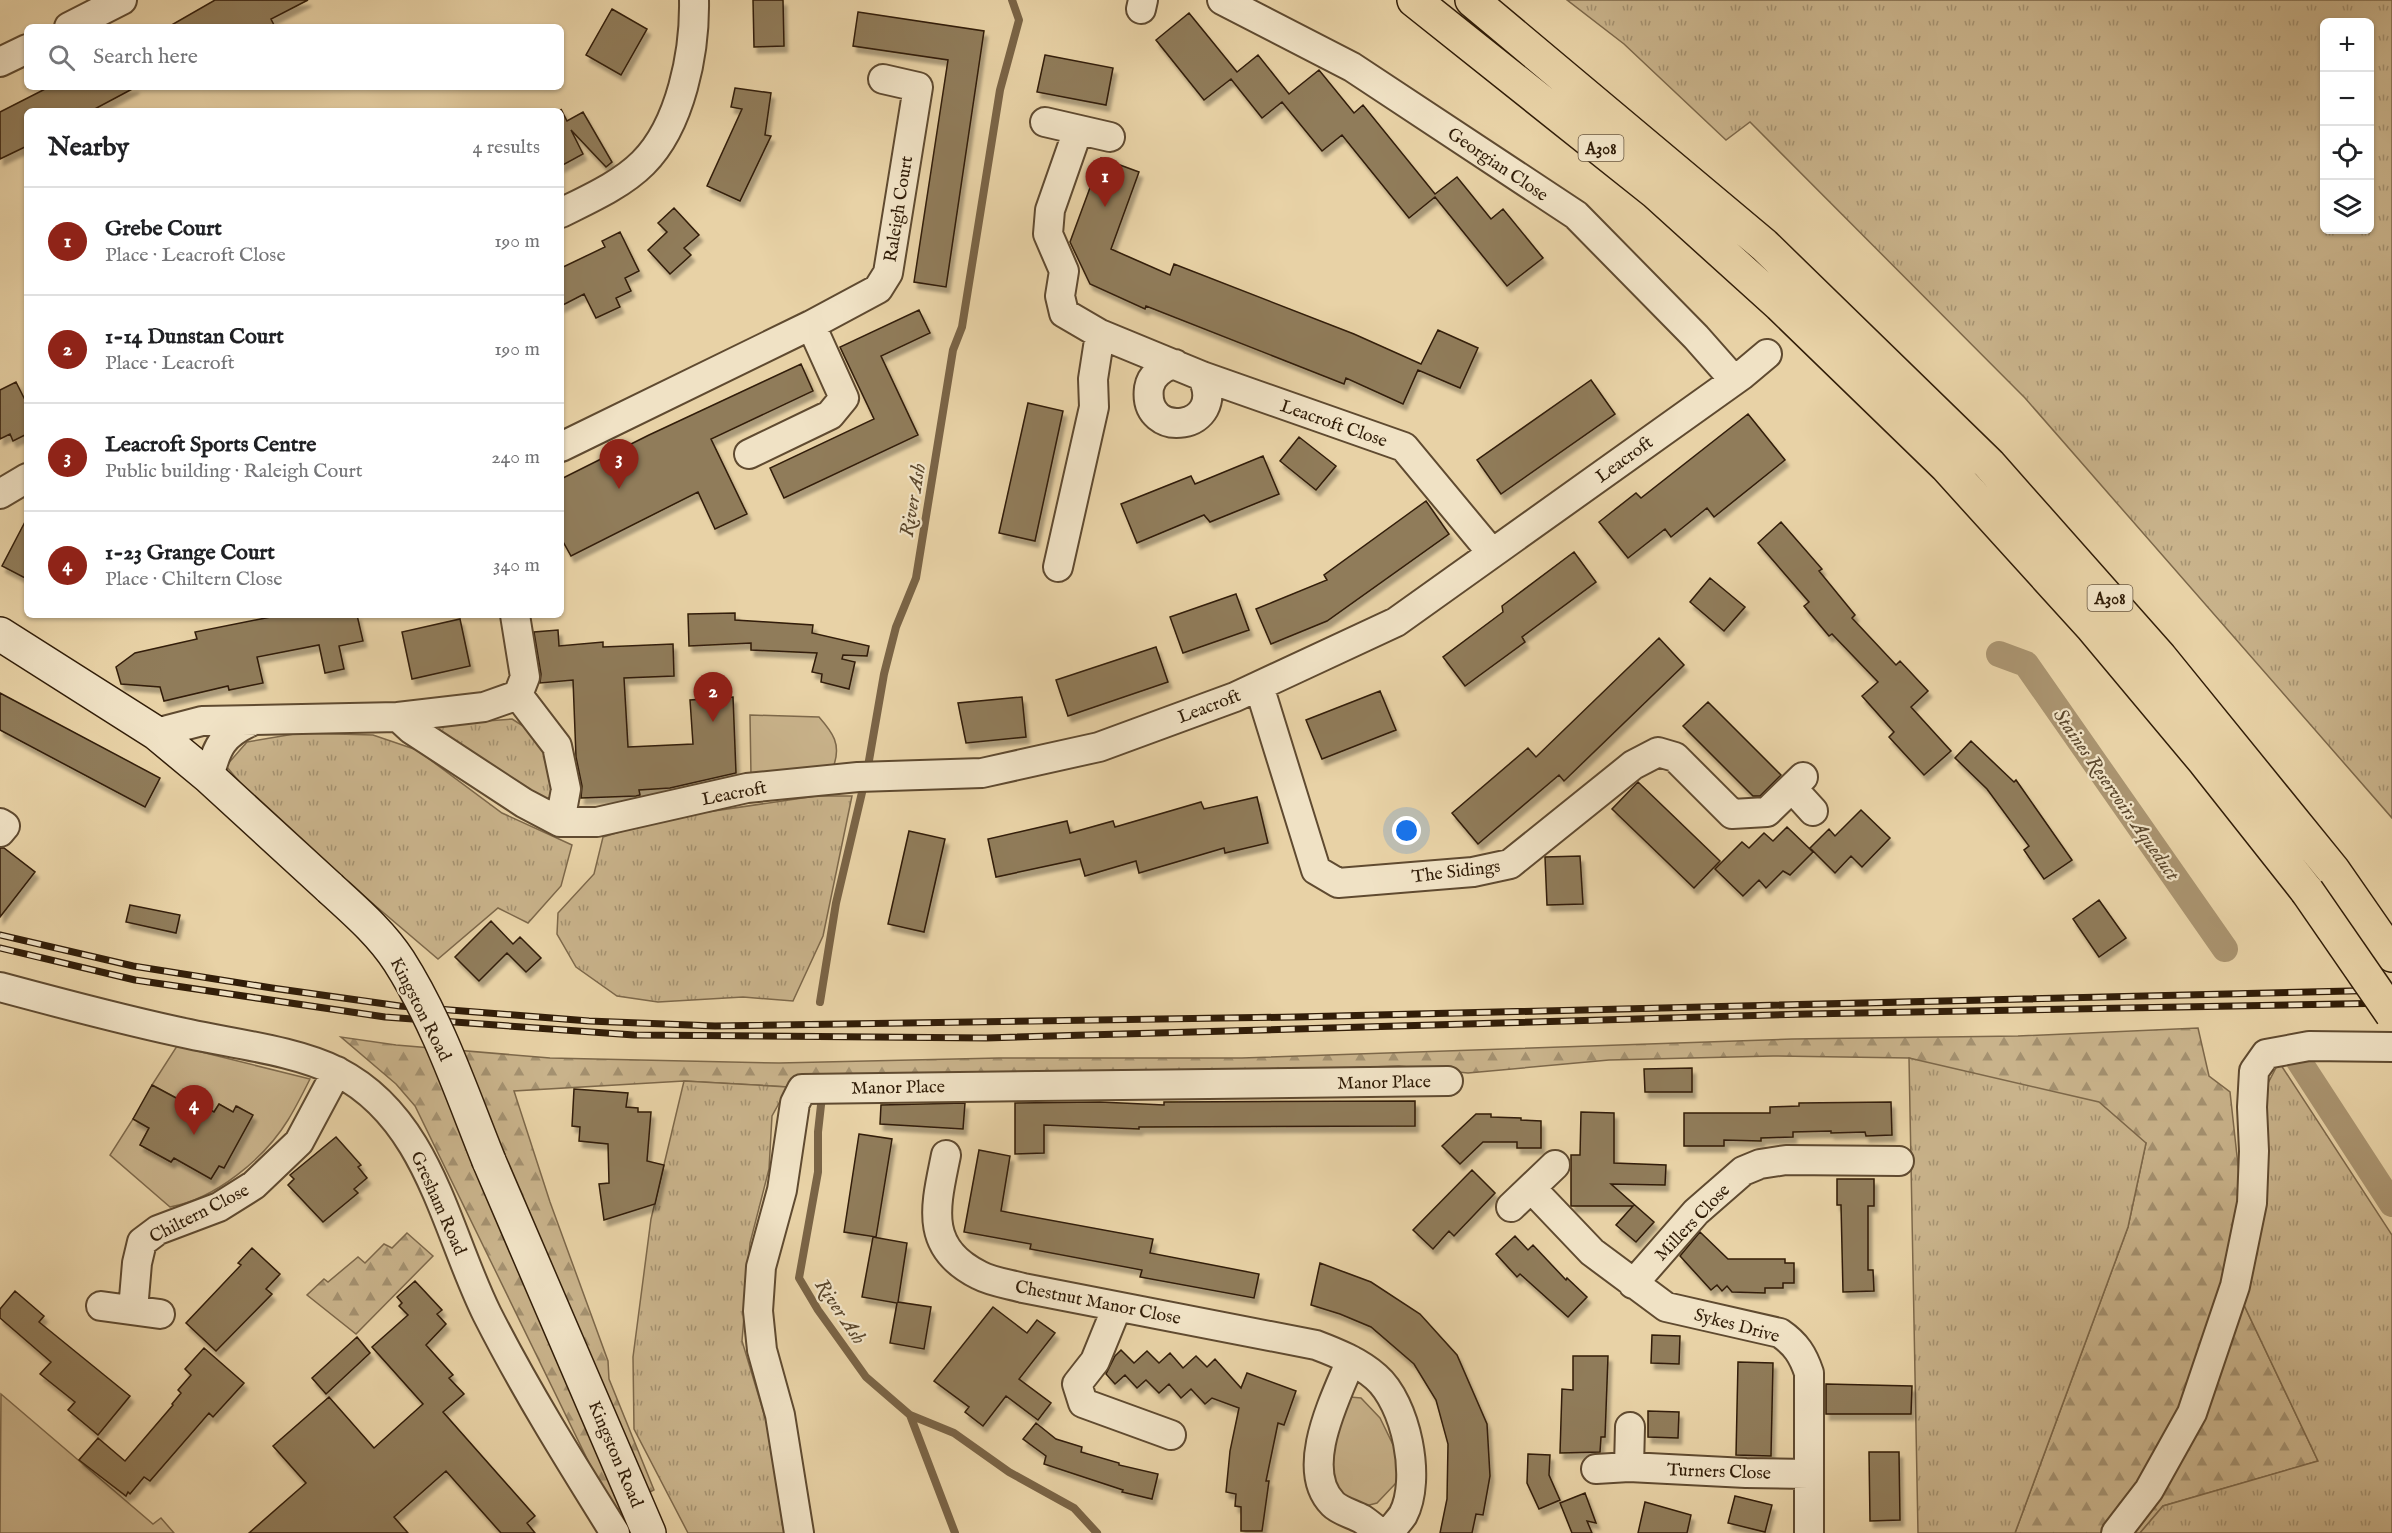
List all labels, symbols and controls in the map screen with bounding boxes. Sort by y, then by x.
map controls [2320,18,2374,234]
button: + [2320,18,2374,72]
search box [24,24,564,90]
icon: search [45,41,78,74]
text: Search here [93,43,198,71]
button: − [2320,72,2374,126]
street label: Georgian Close [1442,123,1552,207]
button: locate [2320,126,2374,180]
text: Nearby [48,131,129,164]
text: 4 results [473,135,540,160]
road number: A308 [1578,135,1624,161]
street label: Raleigh Court [880,154,919,264]
pin: 1 [1086,158,1124,207]
button: layers [2320,180,2374,234]
text: Grebe Court [105,215,222,243]
text: 1 [64,229,71,254]
text: 190 m [494,229,540,254]
text: Place · Leacroft Close [105,243,286,268]
text: 1-14 Dunstan Court [105,323,284,351]
text: 2 [63,337,72,362]
text: 190 m [494,337,540,362]
text: Place · Leacroft [105,351,235,376]
street label: Leacroft Close [1277,395,1390,453]
text: Leacroft Sports Centre [105,431,316,459]
street label: Leacroft [1592,432,1658,489]
pin: 3 [600,440,638,489]
text: 3 [64,445,71,470]
text: 240 m [491,445,540,470]
text: Public building · Raleigh Court [105,459,363,484]
water label: River Ash [895,461,932,539]
text: 1-23 Grange Court [105,539,275,567]
text: 4 [63,553,72,578]
text: 340 m [493,553,540,578]
text: Place · Chiltern Close [105,567,282,592]
road number: A308 [2088,585,2132,611]
pin: 2 [694,672,732,722]
street label: Leacroft [1175,685,1244,730]
water label: Staines Reservoirs Aqueduct [2047,704,2185,887]
street label: Leacroft [700,777,769,812]
your location [1392,816,1421,845]
street label: The Sidings [1411,856,1502,889]
street label: Kingston Road [384,954,456,1066]
street label: Manor Place [1337,1071,1431,1096]
street label: Manor Place [851,1076,945,1101]
pin: 4 [174,1086,214,1135]
street label: Gresham Road [404,1148,471,1260]
street label: Chiltern Close [146,1179,253,1249]
street label: Millers Close [1651,1180,1736,1267]
water label: River Ash [809,1274,871,1350]
street label: Chestnut Manor Close [1013,1276,1183,1331]
street label: Sykes Drive [1691,1304,1782,1349]
street label: Kingston Road [582,1398,648,1512]
street label: Turners Close [1666,1459,1771,1486]

